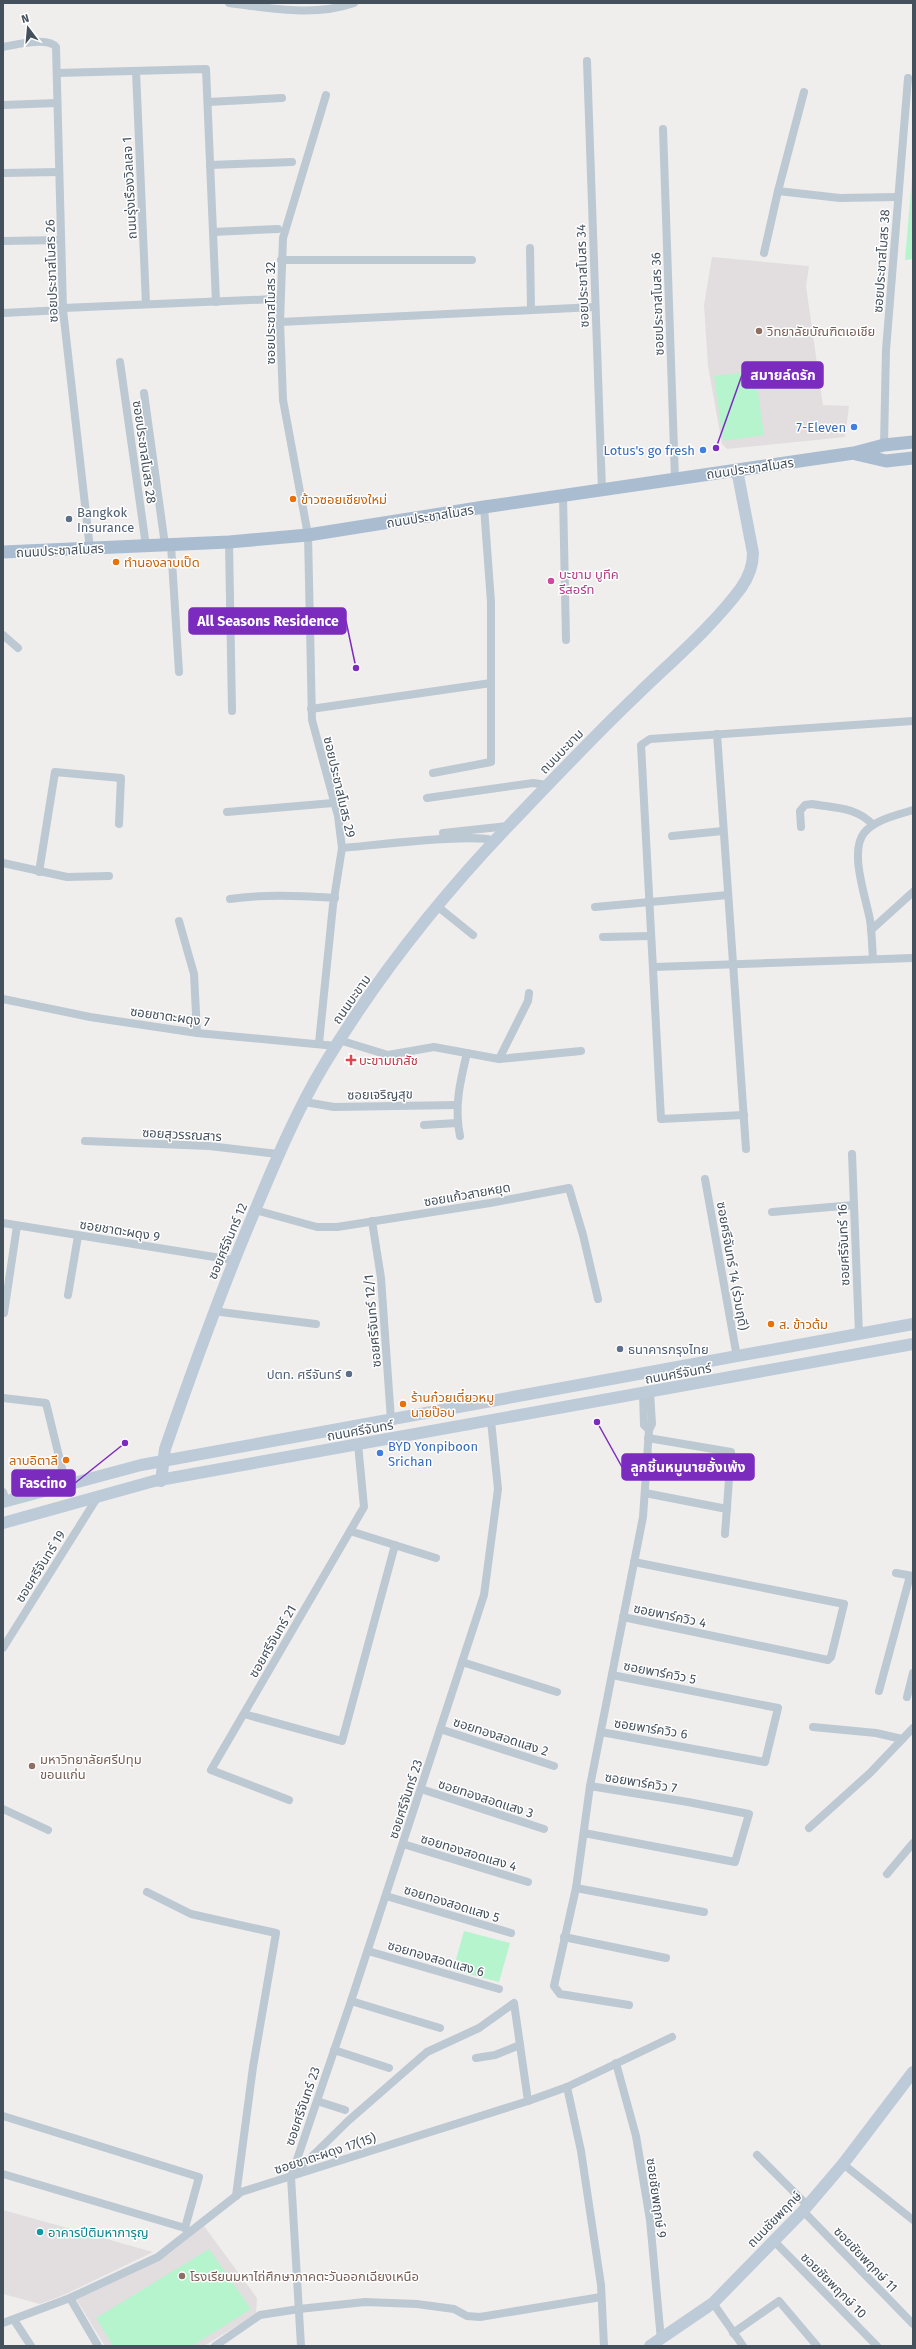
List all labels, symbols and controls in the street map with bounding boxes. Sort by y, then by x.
north arrow [8,8,48,48]
text: N [20,12,31,26]
street label: ถนนรุ่งเรืองวิลเลจ 1 [119,136,140,240]
street label: ซอยประชาสโมสร 38 [870,209,893,313]
street label: ซอยประชาสโมสร 26 [42,219,61,323]
street label: ซอยประชาสโมสร 34 [573,224,592,328]
street label: ซอยประชาสโมสร 36 [648,252,667,356]
street label: ซอยประชาสโมสร 32 [263,262,278,364]
place label: วิทยาลัยบัณฑิตเอเชีย [767,324,875,339]
marker: วิทยาลัยบัณฑิตเอเชีย [754,326,764,336]
callout: สมายล์ดรัก [742,362,823,388]
text: สมายล์ดรัก [750,367,816,384]
street label: ซอยประชาสโมสร 28 [130,400,159,504]
place label: 7-Eleven [796,420,846,435]
marker: 7-Eleven [849,422,859,432]
place label: Lotus's go fresh [604,443,695,458]
marker: Lotus's go fresh [698,445,708,455]
street label: ถนนประชาสโมสร [705,455,795,482]
place label: ข้าวซอยเชียงใหม่ [301,492,387,507]
marker: ข้าวซอยเชียงใหม่ [288,494,298,504]
street label: ถนนประชาสโมสร [385,502,475,531]
place label: Bangkok Insurance [77,505,134,535]
marker: Bangkok Insurance [64,514,74,524]
street label: ถนนประชาสโมสร [16,541,104,560]
place label: ทำนองลาบเป็ด [124,555,200,570]
marker: ทำนองลาบเป็ด [111,557,121,567]
place label: บะขาม บูทีค รีสอร์ท [559,567,619,597]
marker: บะขาม บูทีค รีสอร์ท [546,576,556,586]
callout: All Seasons Residence [189,608,346,634]
text: All Seasons Residence [196,613,339,630]
street label: ถนนบะขาม [536,726,586,777]
street label: ซอยประชาสโมสร 29 [321,735,358,839]
street label: ถนนบะขาม [329,972,374,1027]
street label: ซอยชาตะผดุง 7 [129,1003,211,1030]
place label: บะขามเภสัช [359,1053,418,1068]
marker: บะขามเภสัช [346,1055,356,1065]
street label: ซอยเจริญสุข [347,1086,413,1103]
street label: ซอยสุวรรณสาร [142,1125,222,1144]
street label: ซอยแก้วสายหยุด [423,1179,512,1210]
street label: ซอยศรีจันทร์ 12 [205,1201,250,1282]
street label: ซอยศรีจันทร์ 14 (ร่วมฤดี) [714,1201,751,1332]
street label: ซอยศรีจันทร์ 16 [835,1204,852,1286]
street label: ซอยชาตะผดุง 9 [79,1217,161,1244]
street label: ซอยศรีจันทร์ 12/1 [361,1274,384,1368]
place label: ส. ข้าวต้ม [779,1317,828,1332]
marker: ส. ข้าวต้ม [766,1319,776,1329]
place label: ธนาคารกรุงไทย [628,1342,709,1357]
marker: ธนาคารกรุงไทย [615,1344,625,1354]
street label: ถนนศรีจันทร์ [644,1360,713,1387]
place label: ปตท. ศรีจันทร์ [267,1367,342,1382]
marker: ปตท. ศรีจันทร์ [344,1369,354,1379]
place label: ร้านก๋วยเตี๋ยวหมู นายป๊อบ [411,1388,494,1420]
marker: ร้านก๋วยเตี๋ยวหมู นายป๊อบ [398,1399,408,1409]
street label: ถนนศรีจันทร์ [326,1417,395,1444]
place label: BYD Yonpiboon Srichan [388,1439,478,1469]
marker: BYD Yonpiboon Srichan [375,1448,385,1458]
place label: ลาบอิตาลี [9,1453,58,1468]
callout: ลูกชิ้นหมูนายฮั้งเพ้ง [622,1454,754,1480]
marker: ลาบอิตาลี [61,1455,71,1465]
text: ลูกชิ้นหมูนายฮั้งเพ้ง [630,1457,746,1477]
callout: Fascino [12,1470,75,1496]
text: Fascino [19,1475,67,1492]
street label: ซอยศรีจันทร์ 19 [12,1527,69,1605]
street label: ซอยพาร์ควิว 4 [632,1600,708,1631]
street label: ซอยศรีจันทร์ 21 [246,1602,299,1680]
street label: ซอยพาร์ควิว 5 [622,1658,698,1687]
street label: ซอยทองสอดแสง 2 [451,1714,550,1759]
street label: ซอยพาร์ควิว 6 [613,1715,689,1742]
place label: มหาวิทยาลัยศรีปทุม ขอนแก่น [40,1752,142,1782]
street label: ซอยศรีจันทร์ 23 [386,1758,425,1841]
marker: มหาวิทยาลัยศรีปทุม ขอนแก่น [27,1761,37,1771]
street label: ซอยพาร์ควิว 7 [604,1769,678,1796]
street label: ซอยทองสอดแสง 3 [436,1776,535,1821]
street label: ซอยทองสอดแสง 4 [419,1831,519,1874]
street label: ซอยทองสอดแสง 5 [402,1882,502,1925]
street label: ซอยทองสอดแสง 6 [386,1938,486,1979]
street label: ซอยศรีจันทร์ 23 [282,2065,323,2148]
street label: ซอยชาตะผดุง 17(15) [272,2130,378,2177]
street label: ซอยชัยพฤกษ์ 9 [643,2157,670,2239]
street label: ถนนชัยพฤกษ์ [744,2188,805,2250]
street label: ซอยชัยพฤกษ์ 11 [831,2224,900,2295]
place label: อาคารปีติมหาการุญ [48,2225,149,2240]
marker: อาคารปีติมหาการุญ [35,2227,45,2237]
street label: ซอยชัยพฤกษ์ 10 [798,2249,870,2321]
place label: โรงเรียนมหาไถ่ศึกษาภาคตะวันออกเฉียงเหนือ [190,2269,419,2284]
marker: โรงเรียนมหาไถ่ศึกษาภาคตะวันออกเฉียงเหนือ [177,2271,187,2281]

